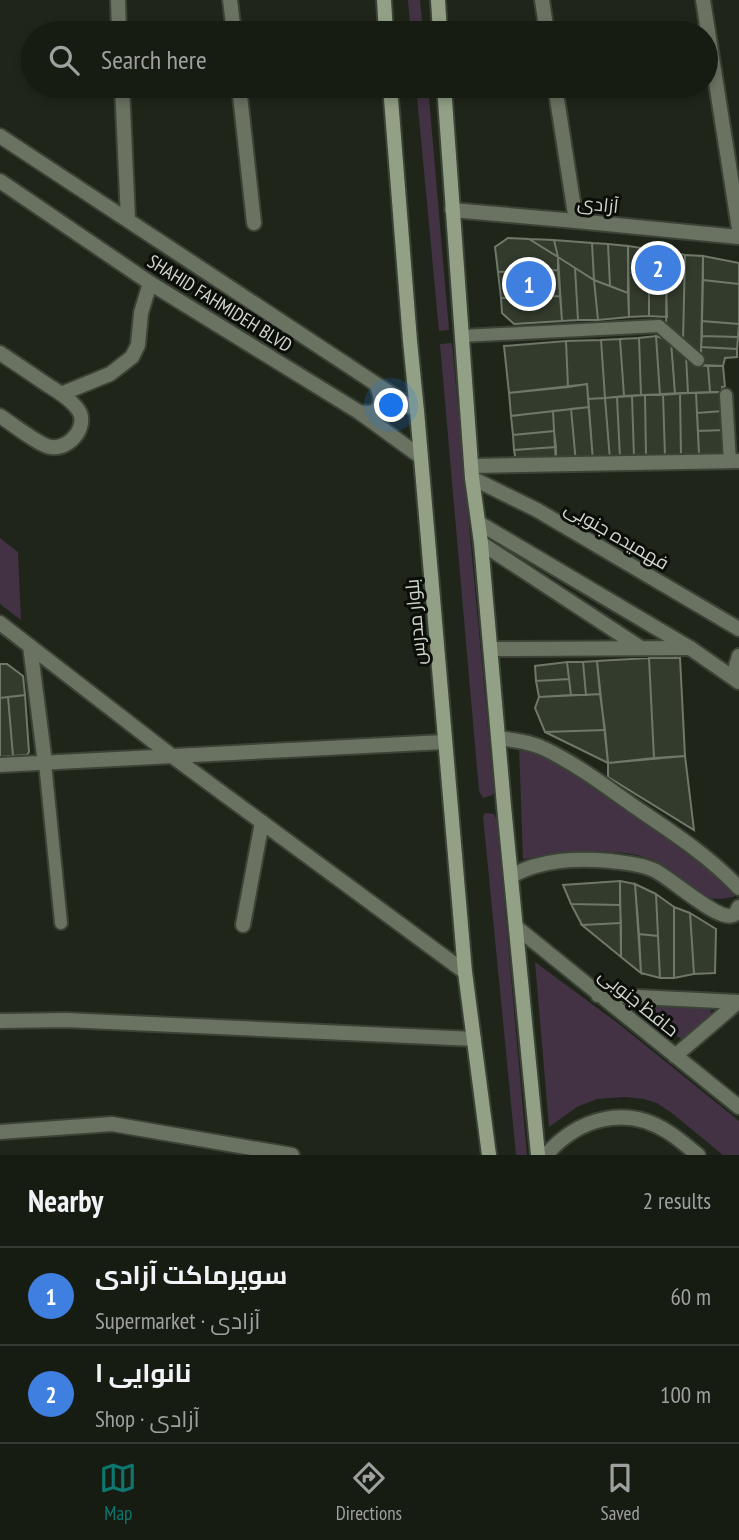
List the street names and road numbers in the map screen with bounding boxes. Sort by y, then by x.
street label: آزادی [576,190,620,218]
street label: SHAHID FAHMIDEH BLVD [143,249,297,357]
street label: فهمیده جنوبی [560,495,674,575]
street label: بلوار مدرس [399,578,431,666]
street label: حافظ جنوبی [594,963,684,1041]

